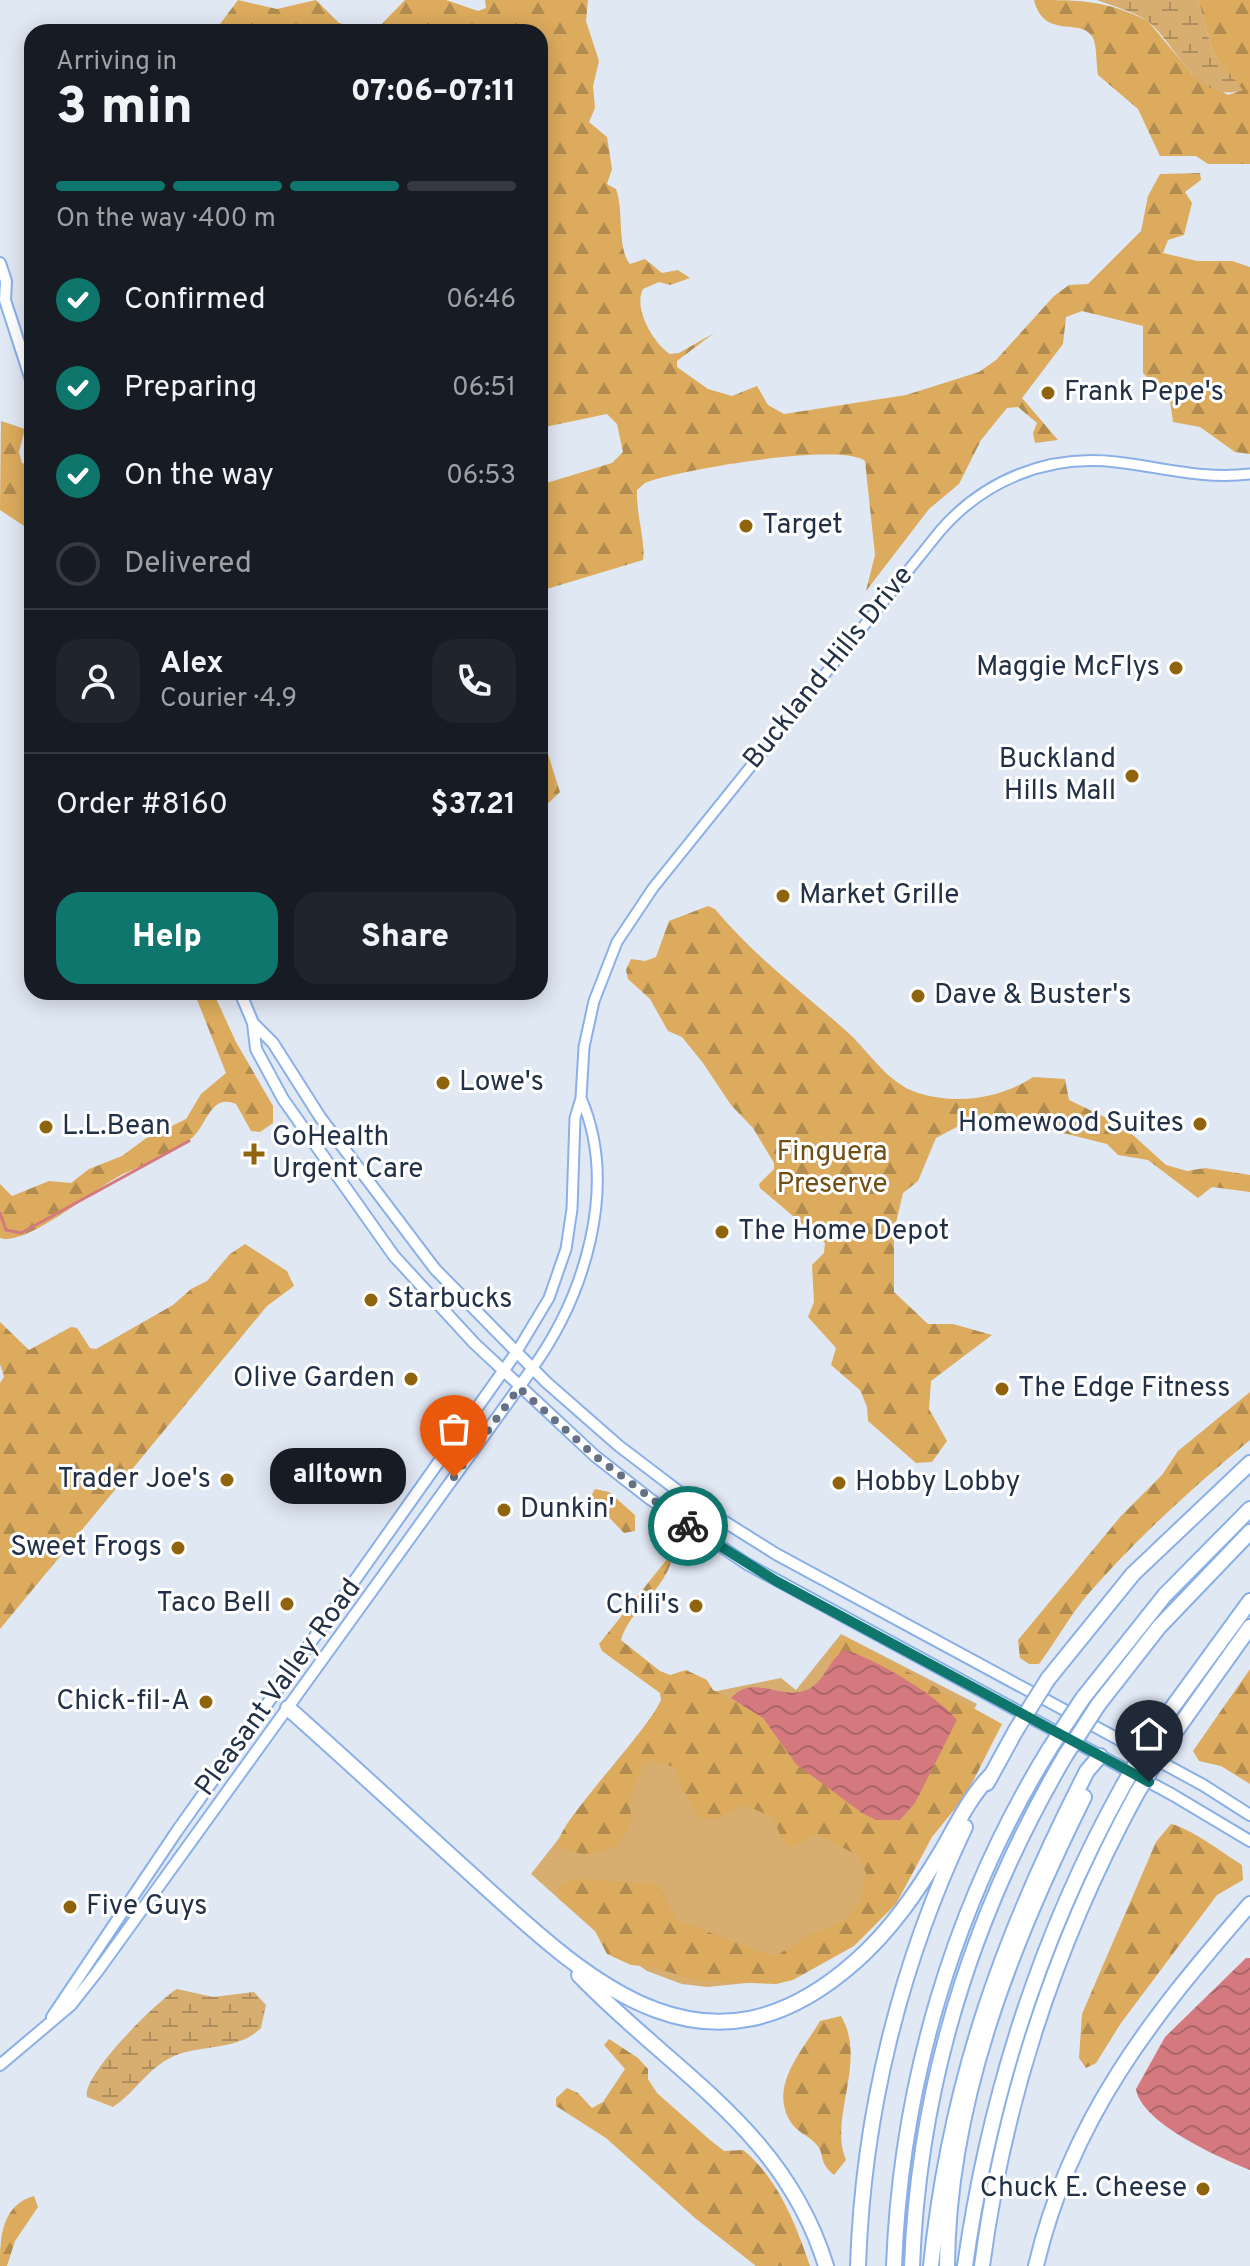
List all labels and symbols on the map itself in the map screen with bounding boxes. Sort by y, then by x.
place label: Frank Pepe's [1064,375,1224,411]
marker: Frank Pepe's [1039,384,1057,402]
place label: Target [762,508,843,544]
marker: Target [737,517,755,535]
street label: Buckland Hills Drive [736,559,922,777]
place label: Maggie McFlys [976,650,1160,686]
marker: Maggie McFlys [1167,659,1185,677]
place label: Buckland Hills Mall [999,742,1116,810]
marker: Buckland Hills Mall [1123,767,1141,785]
place label: Market Grille [799,878,959,914]
marker: Market Grille [774,887,792,905]
place label: Dave & Buster's [934,978,1131,1014]
marker: Dave & Buster's [909,987,927,1005]
place label: Lowe's [459,1065,544,1101]
marker: Lowe's [434,1074,452,1092]
place label: Homewood Suites [958,1106,1184,1142]
place label: L.L.Bean [62,1109,171,1145]
marker: Homewood Suites [1191,1115,1209,1133]
marker: L.L.Bean [37,1118,55,1136]
place label: GoHealth Urgent Care [272,1120,423,1188]
park label: Finguera Preserve [776,1135,888,1203]
marker: GoHealth Urgent Care [243,1143,265,1165]
place label: The Home Depot [738,1214,949,1250]
marker: The Home Depot [713,1223,731,1241]
place label: Starbucks [387,1282,512,1318]
marker: Starbucks [362,1291,380,1309]
place label: Olive Garden [233,1361,395,1397]
marker: Olive Garden [402,1370,420,1388]
place label: The Edge Fitness [1018,1371,1231,1407]
marker: The Edge Fitness [993,1380,1011,1398]
pin [420,1395,488,1477]
callout: alltown [270,1449,406,1505]
place label: Trader Joe's [58,1462,211,1498]
place label: Hobby Lobby [855,1465,1020,1501]
marker: Trader Joe's [218,1471,236,1489]
marker: Hobby Lobby [830,1474,848,1492]
courier [648,1486,728,1566]
place label: Dunkin' [520,1492,615,1528]
marker: Dunkin' [495,1501,513,1519]
place label: Sweet Frogs [10,1530,162,1566]
marker: Sweet Frogs [169,1539,187,1557]
street label: Pleasant Valley Road [188,1572,370,1804]
place label: Taco Bell [157,1586,271,1622]
place label: Chili's [605,1588,680,1624]
marker: Taco Bell [278,1595,296,1613]
marker: Chili's [687,1597,705,1615]
place label: Chick-fil-A [56,1684,190,1720]
marker: Chick-fil-A [197,1693,215,1711]
pin [1115,1700,1183,1782]
place label: Five Guys [86,1889,207,1925]
marker: Five Guys [61,1898,79,1916]
place label: Chuck E. Cheese [980,2171,1187,2207]
marker: Chuck E. Cheese [1194,2180,1212,2198]

